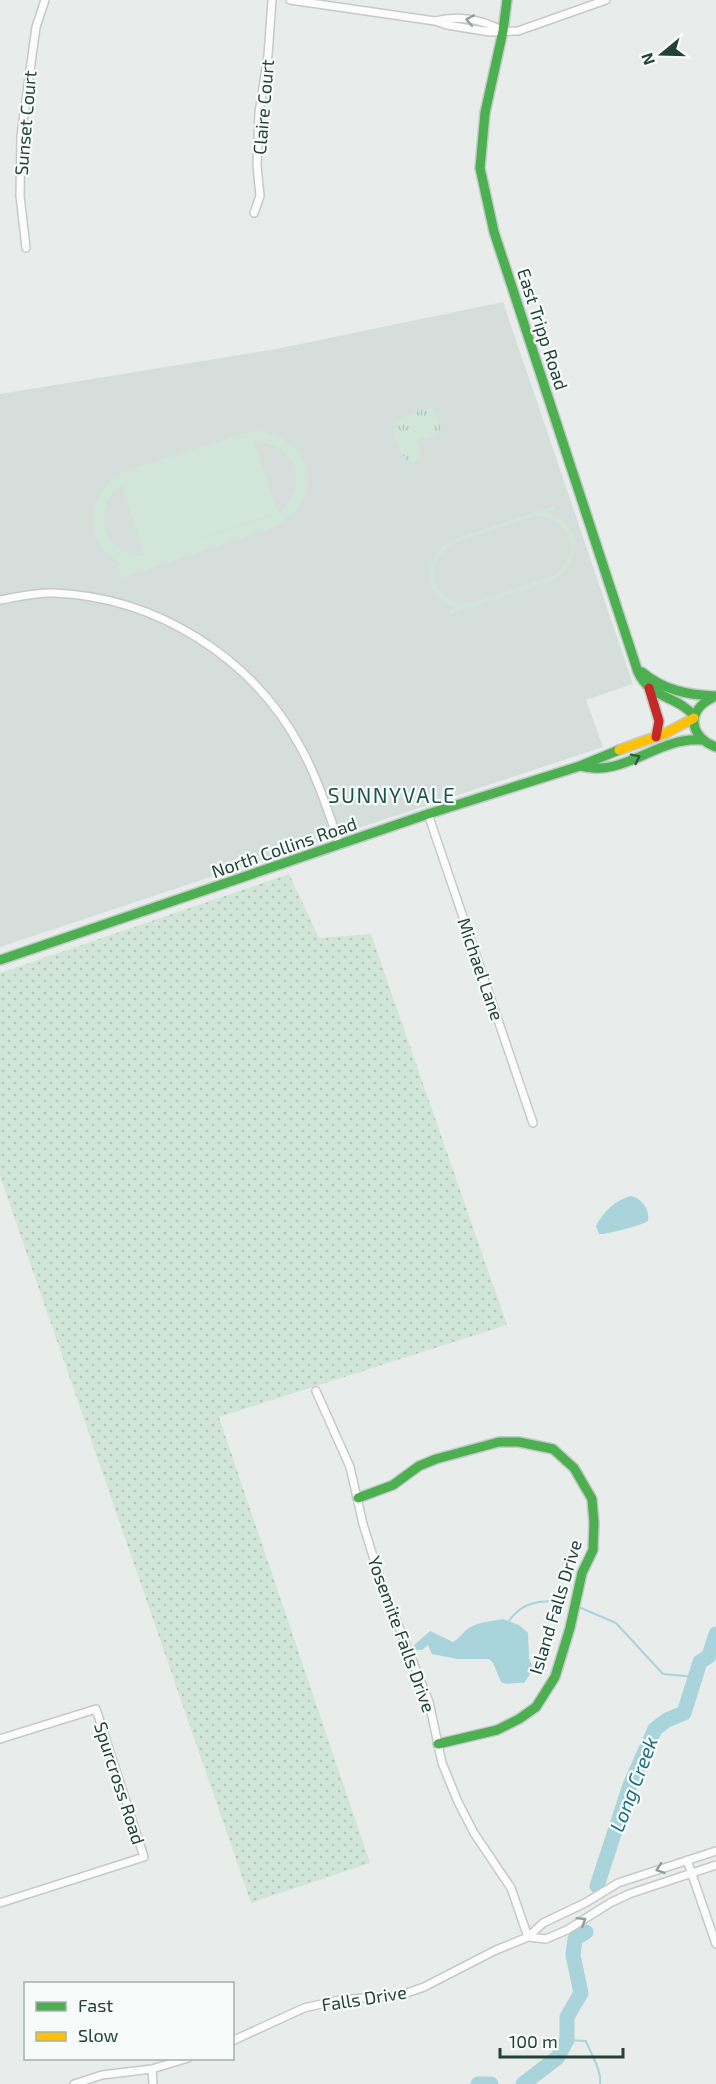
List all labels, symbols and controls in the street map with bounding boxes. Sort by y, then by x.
one-way arrow [465,14,475,27]
north arrow [632,24,692,84]
text: N [636,50,658,68]
street label: Claire Court [248,58,278,155]
street label: Sunset Court [9,69,41,176]
street label: East Tripp Road [513,265,573,393]
one-way arrow [630,754,641,766]
district label: SUNNYVALE [328,782,456,807]
street label: North Collins Road [208,812,360,882]
street label: Michael Lane [453,915,509,1023]
street label: Island Falls Drive [524,1537,586,1677]
street label: Yosemite Falls Drive [364,1553,440,1715]
street label: Spurcross Road [90,1719,150,1847]
water label: Long Creek [604,1733,662,1835]
one-way arrow [655,1861,666,1874]
one-way arrow [576,1916,586,1928]
street label: Falls Drive [320,1980,408,2016]
legend [24,1982,234,2060]
text: Fast [78,1994,113,2016]
scale bar [500,2021,623,2059]
text: Slow [78,2024,119,2046]
text: 100 m [509,2030,558,2052]

